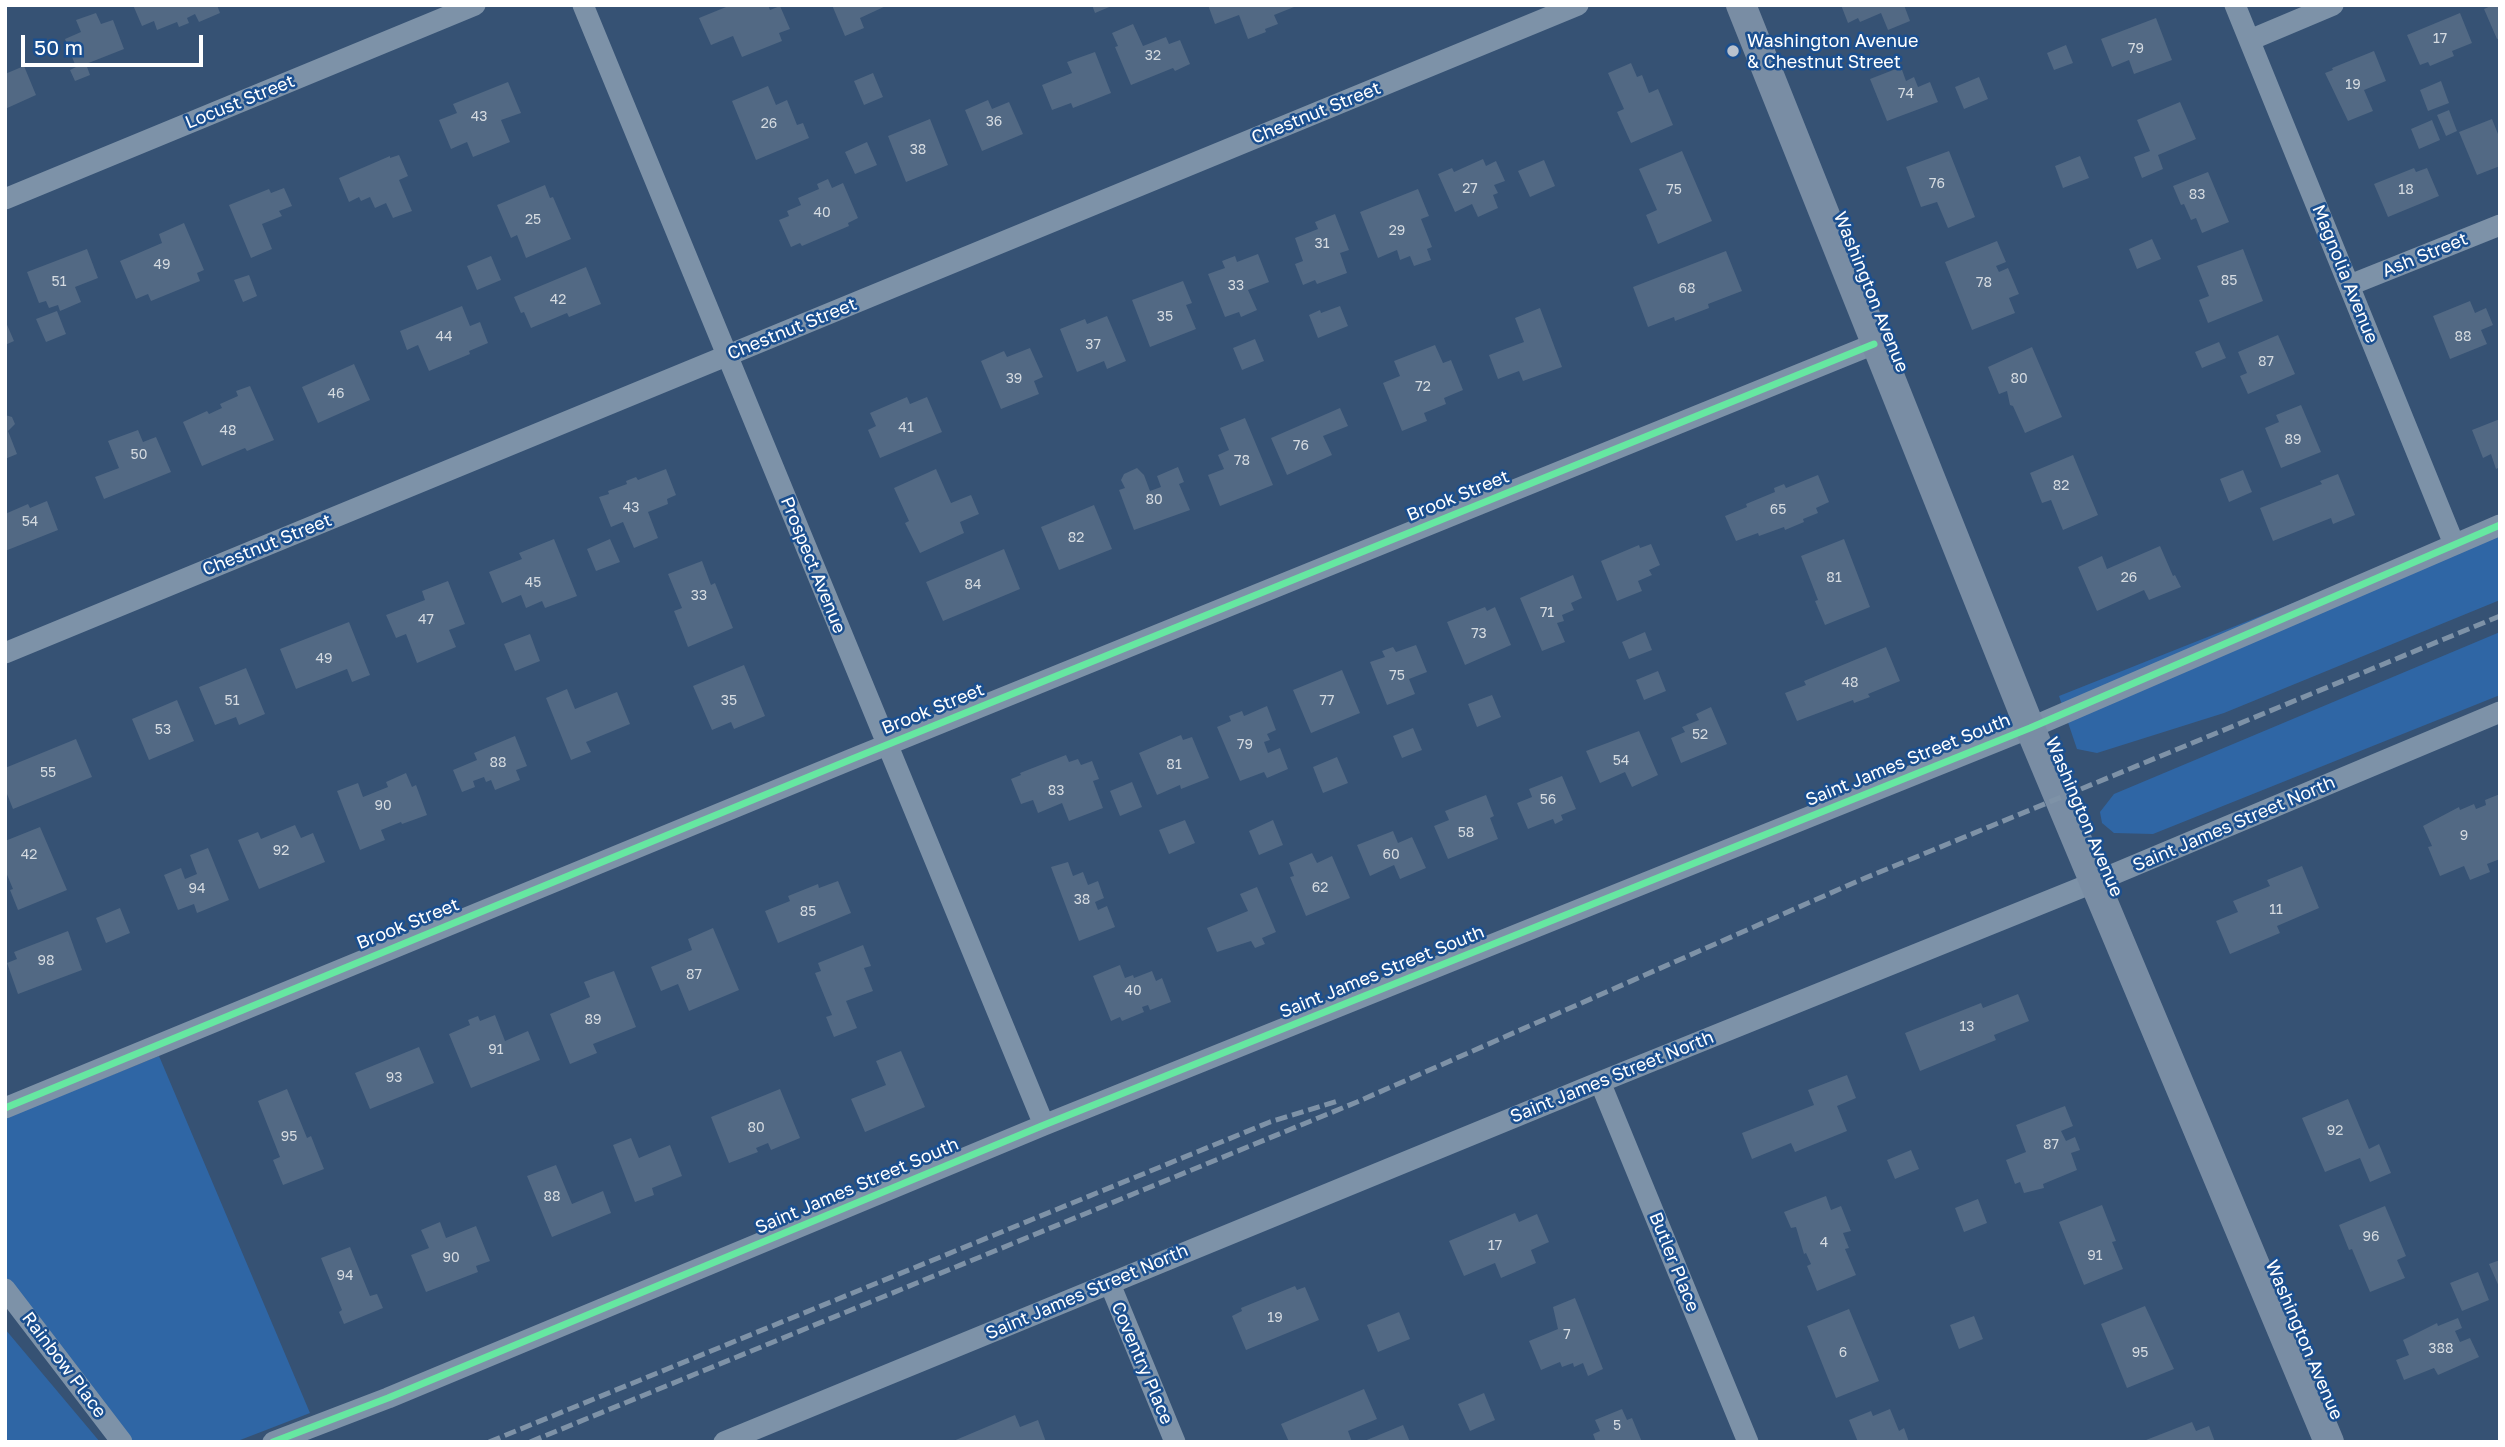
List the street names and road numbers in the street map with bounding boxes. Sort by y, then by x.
street label: Locust Street [182,70,298,134]
street label: Chestnut Street [1248,77,1384,149]
street label: Magnolia Avenue [2307,202,2383,346]
street label: Washington Avenue [1829,208,1913,376]
street label: Ash Street [2379,228,2471,282]
street label: Chestnut Street [724,293,860,365]
street label: Brook Street [1404,466,1512,526]
street label: Prospect Avenue [776,493,850,637]
street label: Chestnut Street [199,509,335,581]
street label: Brook Street [879,679,987,739]
street label: Saint James Street South [1802,709,2014,811]
street label: Washington Avenue [2041,734,2127,900]
street label: Saint James Street North [2130,772,2338,876]
street label: Brook Street [354,894,462,954]
street label: Saint James Street South [1276,921,1488,1023]
street label: Saint James Street North [1507,1026,1717,1128]
street label: Saint James Street South [752,1133,962,1239]
street label: Butler Place [1644,1209,1704,1315]
street label: Saint James Street North [983,1240,1191,1344]
street label: Washington Avenue [2261,1257,2347,1423]
street label: Coventry Place [1106,1298,1178,1428]
street label: Rainbow Place [17,1308,111,1422]

